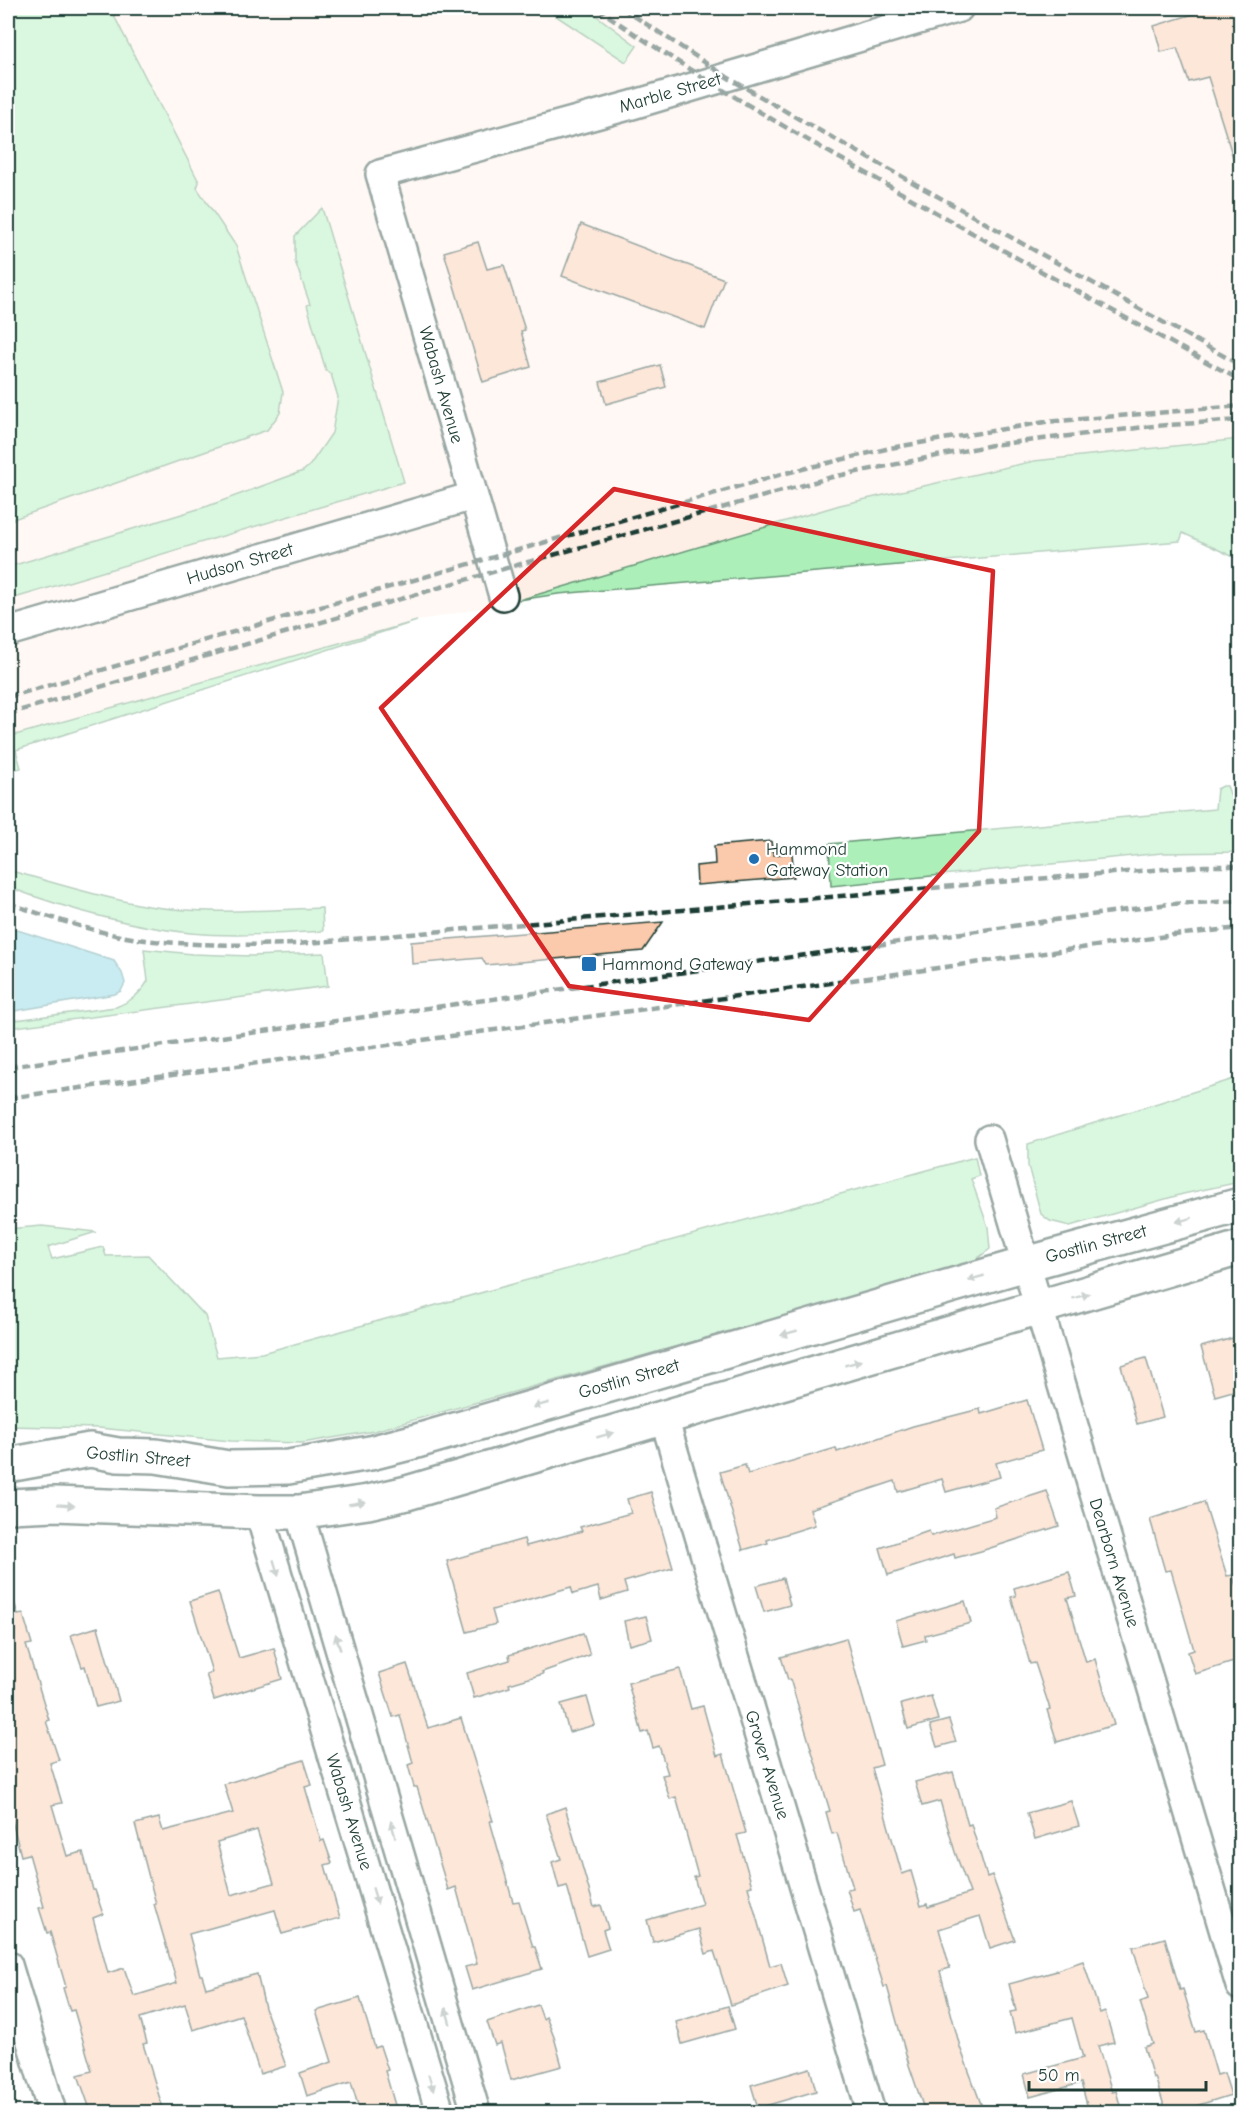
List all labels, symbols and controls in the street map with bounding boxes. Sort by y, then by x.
street label: Marble Street [617,68,724,118]
street label: Wabash Avenue [414,324,468,446]
street label: Hudson Street [184,539,296,589]
place label: Hammond Gateway Station [766,839,888,881]
marker: Hammond Gateway Station [747,852,761,866]
place label: Hammond Gateway [602,954,754,975]
marker: Hammond Gateway [580,955,598,973]
one-way arrow [1175,1216,1193,1225]
street label: Gostlin Street [1043,1220,1150,1268]
one-way arrow [967,1274,985,1283]
one-way arrow [1072,1291,1090,1300]
one-way arrow [780,1329,798,1338]
street label: Gostlin Street [576,1354,683,1403]
one-way arrow [844,1358,862,1367]
one-way arrow [532,1401,550,1410]
one-way arrow [597,1430,615,1439]
street label: Gostlin Street [85,1442,192,1472]
street label: Dearborn Avenue [1084,1496,1144,1630]
one-way arrow [347,1499,366,1508]
one-way arrow [56,1500,75,1510]
one-way arrow [272,1559,281,1577]
one-way arrow [333,1633,342,1651]
street label: Grover Avenue [740,1708,794,1822]
street label: Wabash Avenue [321,1751,377,1873]
one-way arrow [388,1820,397,1838]
one-way arrow [371,1887,380,1905]
one-way arrow [443,2007,452,2025]
scale bar [1029,2054,1206,2092]
text: 50 m [1038,2065,1080,2086]
one-way arrow [427,2074,436,2092]

